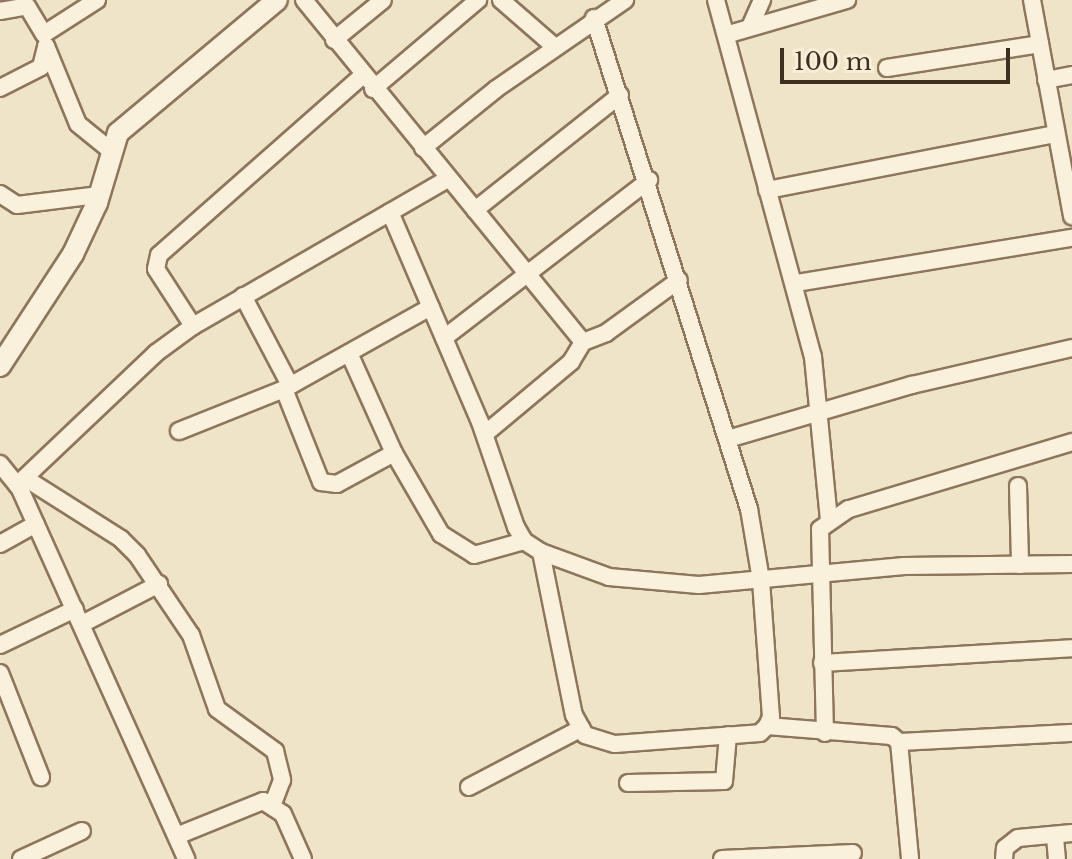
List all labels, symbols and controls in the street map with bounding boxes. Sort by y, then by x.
scale bar [784,32,1014,82]
text: 100 m [794,47,872,76]

